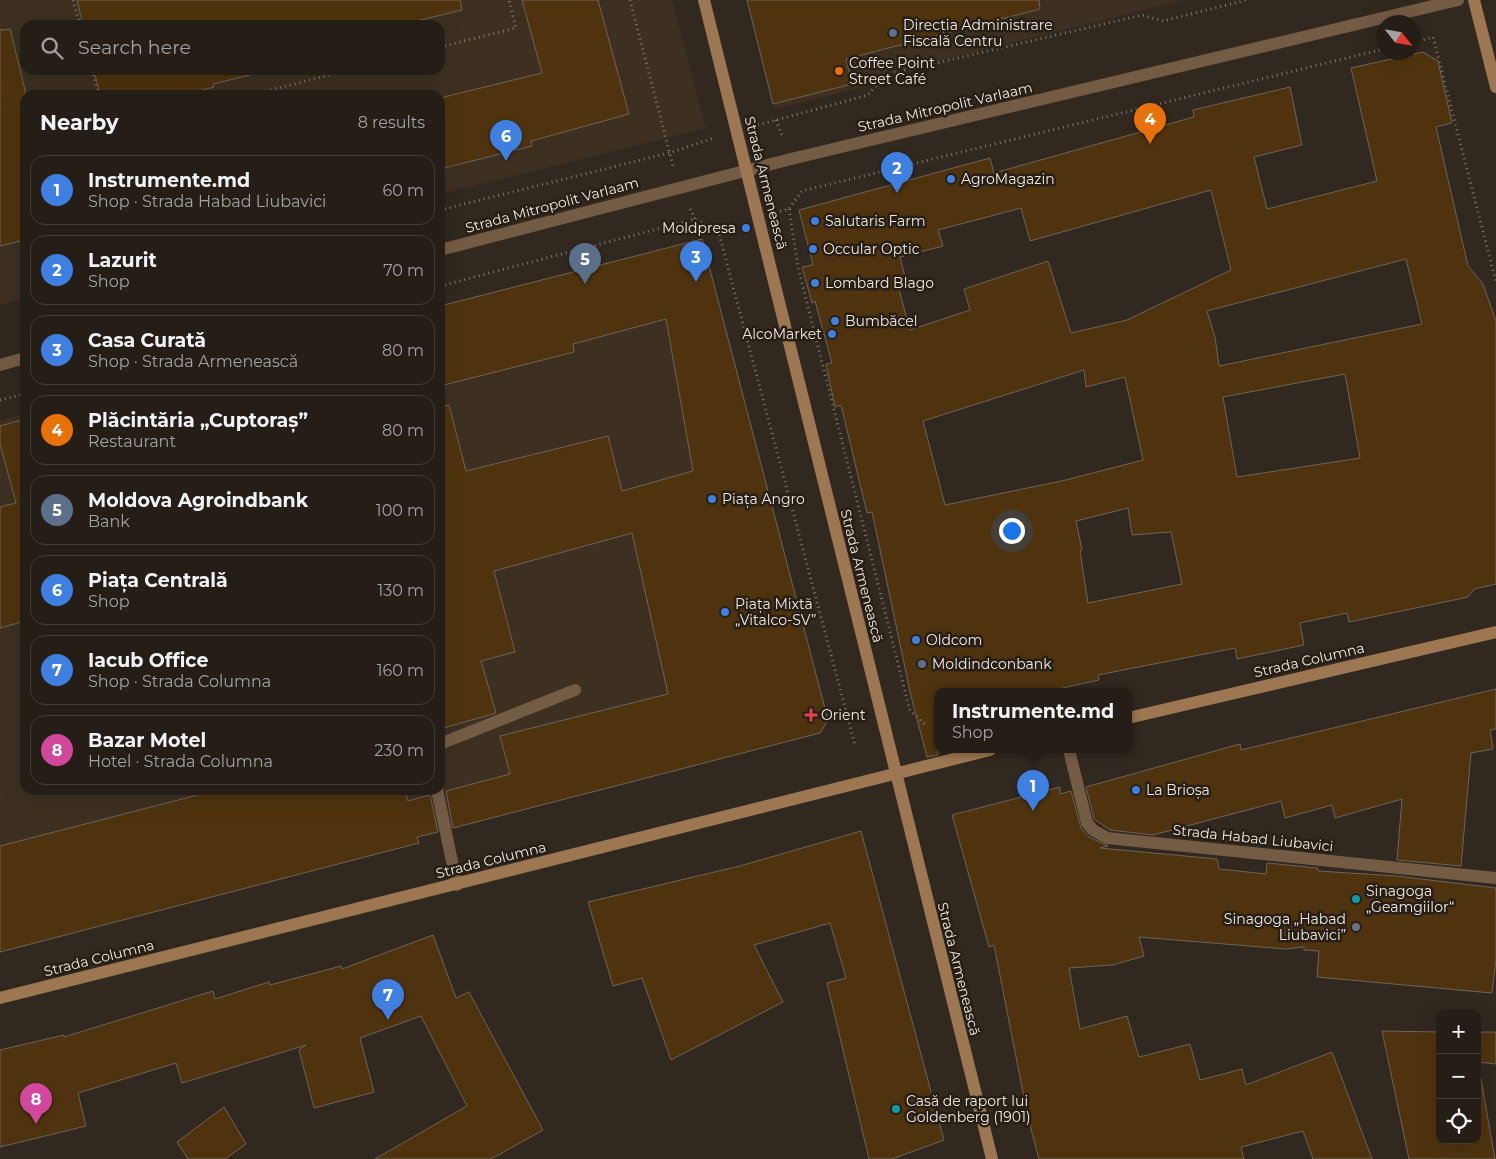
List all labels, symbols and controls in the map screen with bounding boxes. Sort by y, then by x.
north arrow [1376,15,1421,60]
place label: Direcția Administrare Fiscală Centru [903,16,1053,50]
search box [20,20,445,75]
marker: Direcția Administrare Fiscală Centru [887,27,899,39]
icon: search [38,34,66,62]
text: Search here [78,36,191,59]
place label: Coffee Point Street Café [849,54,935,88]
marker: Coffee Point Street Café [833,65,845,77]
street label: Strada Mitropolit Varlaam [856,78,1034,136]
pin: 4 [1134,103,1166,144]
text: Nearby [40,110,119,135]
text: 8 results [358,113,425,132]
street label: Strada Armenească [741,114,791,252]
pin: 6 [490,120,522,161]
pin: 2 [881,152,913,193]
text: Instrumente.md [88,169,250,192]
place label: AgroMagazin [961,170,1055,188]
street label: Strada Mitropolit Varlaam [463,173,641,237]
marker: AgroMagazin [945,173,957,185]
text: 1 [54,181,60,200]
text: 60 m [382,181,424,200]
text: Shop · Strada Habad Liubavici [88,192,326,211]
place label: Salutaris Farm [825,212,926,230]
marker: Salutaris Farm [809,215,821,227]
place label: Moldpresa [662,219,736,237]
marker: Moldpresa [740,222,752,234]
place label: Occular Optic [823,240,920,258]
pin: 3 [680,241,712,282]
pin: 5 [569,243,601,284]
marker: Occular Optic [807,243,819,255]
text: Lazurit [88,249,157,272]
text: 2 [52,261,62,280]
text: 70 m [383,261,424,280]
text: Shop [88,272,130,291]
place label: Lombard Blago [825,274,934,292]
marker: Lombard Blago [809,277,821,289]
place label: Bumbăcel [845,312,918,330]
marker: Bumbăcel [829,315,841,327]
place label: AlcoMarket [742,325,822,343]
marker: AlcoMarket [826,328,838,340]
text: Casa Curată [88,329,206,352]
text: 3 [52,341,62,360]
text: 80 m [382,341,424,360]
text: Shop · Strada Armenească [88,352,298,371]
text: Plăcintăria „Cuptoraș” [88,409,308,432]
text: 4 [51,421,63,440]
text: 80 m [382,421,424,440]
text: Restaurant [88,432,176,451]
text: Moldova Agroindbank [88,489,308,512]
place label: Piața Angro [722,490,805,509]
marker: Piața Angro [706,493,718,505]
text: 5 [52,501,62,520]
text: 100 m [376,501,424,520]
street label: Strada Armenească [837,507,887,645]
text: Bank [88,512,130,531]
your location [999,518,1025,544]
text: Piața Centrală [88,569,228,592]
text: 6 [52,581,62,600]
text: 130 m [377,581,424,600]
text: Shop [88,592,130,611]
place label: Piața Mixtă „Vitalco-SV” [735,595,816,629]
marker: Piața Mixtă „Vitalco-SV” [719,606,731,618]
place label: Oldcom [926,631,982,649]
marker: Oldcom [910,634,922,646]
street label: Strada Columna [1252,639,1366,681]
text: Iacub Office [88,649,208,672]
place label: Moldindconbank [932,655,1052,673]
marker: Moldindconbank [916,658,928,670]
text: 7 [52,661,62,680]
text: 160 m [377,661,424,680]
text: Shop · Strada Columna [88,672,271,691]
popup [934,688,1132,753]
text: Instrumente.md [952,700,1114,723]
place label: Orient [821,706,866,724]
marker: Orient [805,709,817,721]
text: Shop [952,723,993,742]
text: Bazar Motel [88,729,206,752]
text: 8 [52,741,62,760]
text: 230 m [374,741,424,760]
text: Hotel · Strada Columna [88,752,273,771]
pin: 1 [1017,770,1049,811]
place label: La Brioșa [1146,781,1210,800]
marker: La Brioșa [1130,784,1142,796]
street label: Strada Habad Liubavici [1172,821,1334,855]
street label: Strada Columna [434,838,548,882]
place label: Sinagoga „Geamgiilor“ [1366,882,1454,916]
marker: Sinagoga „Geamgiilor“ [1350,893,1362,905]
street label: Strada Armenească [934,900,984,1038]
place label: Sinagoga „Habad Liubavici” [1224,910,1346,944]
marker: Sinagoga „Habad Liubavici” [1350,921,1362,933]
street label: Strada Columna [42,936,156,980]
pin: 7 [372,979,404,1020]
map controls [1436,1009,1481,1144]
button: + [1436,1009,1481,1054]
button: − [1436,1054,1481,1099]
pin: 8 [20,1083,52,1124]
place label: Casă de raport lui Goldenberg (1901) [906,1092,1031,1126]
button: locate [1436,1099,1481,1144]
marker: Casă de raport lui Goldenberg (1901) [890,1103,902,1115]

